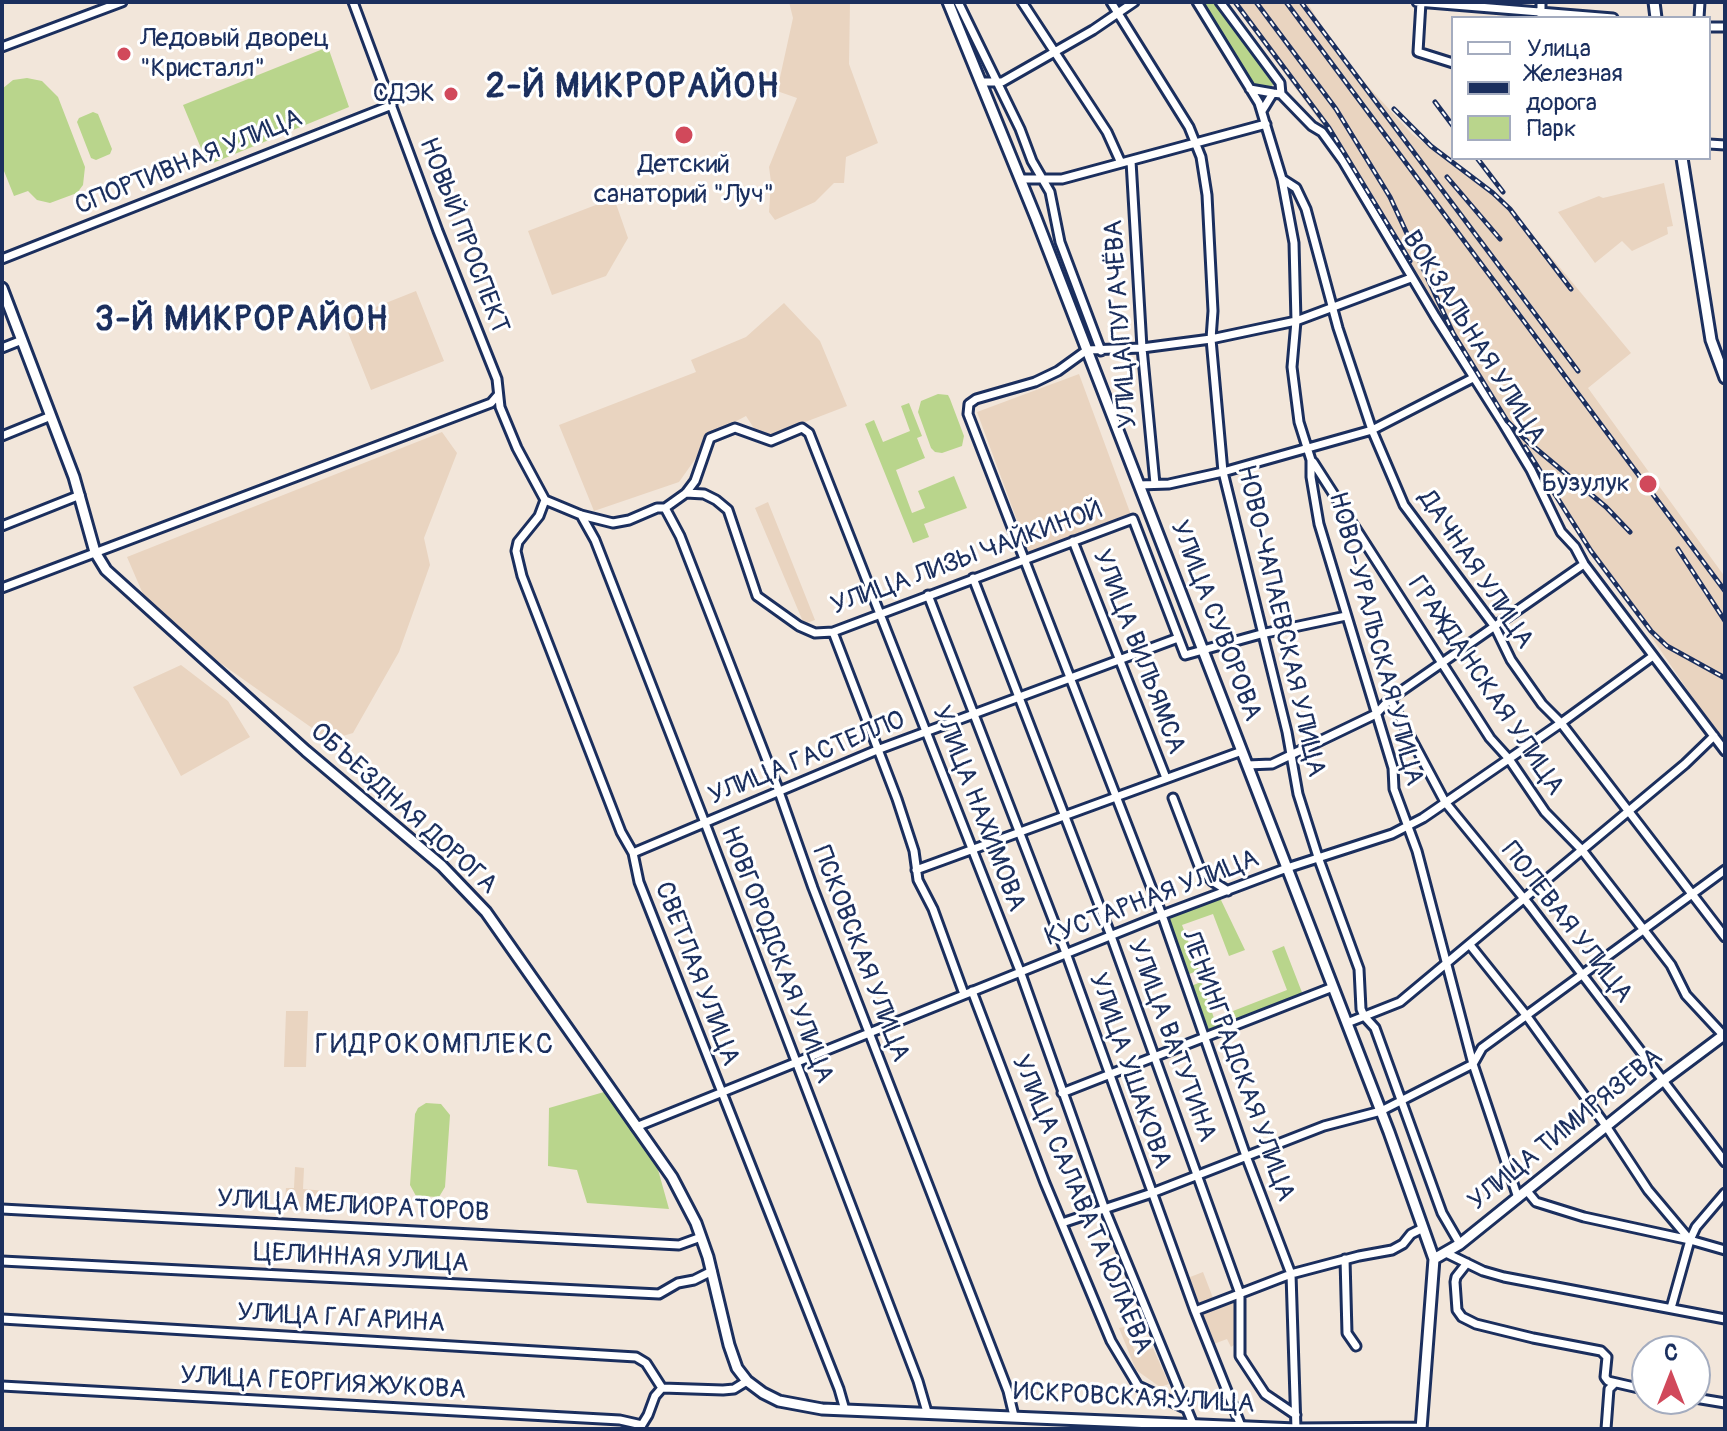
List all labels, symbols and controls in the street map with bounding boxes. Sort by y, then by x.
legend [1451,16,1711,160]
place label: Ледовый дворец "Кристалл" [140,23,329,84]
text: Улица [1527,34,1591,63]
marker: Ледовый дворец "Кристалл" [115,45,133,63]
text: Железная дорога [1526,59,1623,117]
district label: 2-Й МИКРОРАЙОН [486,68,780,108]
place label: СДЭК [373,78,435,110]
marker: СДЭК [442,85,460,103]
street label: СПОРТИВНАЯ УЛИЦА [71,103,307,223]
text: Парк [1527,114,1576,143]
marker: Детский санаторий "Луч" [673,124,695,146]
street label: НОВЫЙ ПРОСПЕКТ [411,134,515,338]
place label: Детский санаторий "Луч" [594,149,774,210]
street label: УЛИЦА ПУГАЧЁВА [1099,219,1145,429]
street label: ВОКЗАЛЬНАЯ УЛИЦА [1395,225,1551,451]
district label: 3-Й МИКРОРАЙОН [95,301,389,341]
street label: НОВО-ЧАПАЕВСКАЯ УЛИЦА [1229,462,1331,780]
place label: Бузулук [1541,468,1630,500]
marker: Бузулук [1637,473,1659,495]
street label: ДАЧНАЯ УЛИЦА [1411,485,1539,655]
street label: НОВО-УРАЛЬСКАЯ УЛИЦА [1321,489,1429,789]
street label: УЛИЦА ЛИЗЫ ЧАЙКИНОЙ [827,495,1107,623]
street label: УЛИЦА СУВОРОВА [1163,517,1267,725]
street label: УЛИЦА ВИЛЬЯМСА [1085,546,1191,758]
street label: ГРАЖДАНСКАЯ УЛИЦА [1400,571,1570,801]
street label: УЛИЦА НАХИМОВА [924,702,1032,916]
street label: УЛИЦА ГАСТЕЛЛО [704,705,910,813]
street label: ОБЪЕЗДНАЯ ДОРОГА [303,717,503,901]
street label: НОВГОРОДСКАЯ УЛИЦА [713,822,839,1088]
street label: ПОЛЕВАЯ УЛИЦА [1493,836,1639,1010]
street label: ПСКОВСКАЯ УЛИЦА [804,842,916,1066]
street label: КУСТАРНАЯ УЛИЦА [1040,844,1264,954]
street label: СВЕТЛАЯ УЛИЦА [647,878,745,1070]
street label: ЛЕНИНГРАДСКАЯ УЛИЦА [1173,926,1301,1206]
street label: УЛИЦА ВАТУТИНА [1120,936,1222,1146]
street label: УЛИЦА УШАКОВА [1081,969,1177,1173]
district label: ГИДРОКОМПЛЕКС [315,1029,555,1063]
street label: УЛИЦА ТИМИРЯЗЕВА [1463,1042,1669,1218]
street label: УЛИЦА САЛАВАТА ЮЛАЕВА [1004,1051,1158,1359]
street label: УЛИЦА МЕЛИОРАТОРОВ [216,1184,490,1230]
street label: ЦЕЛИННАЯ УЛИЦА [252,1238,470,1280]
street label: УЛИЦА ГАГАРИНА [236,1298,446,1340]
north arrow [1631,1335,1711,1415]
text: С [1664,1339,1678,1367]
street label: УЛИЦА ГЕОРГИЯ ЖУКОВА [179,1361,467,1407]
street label: ИСКРОВСКАЯ УЛИЦА [1013,1377,1255,1421]

